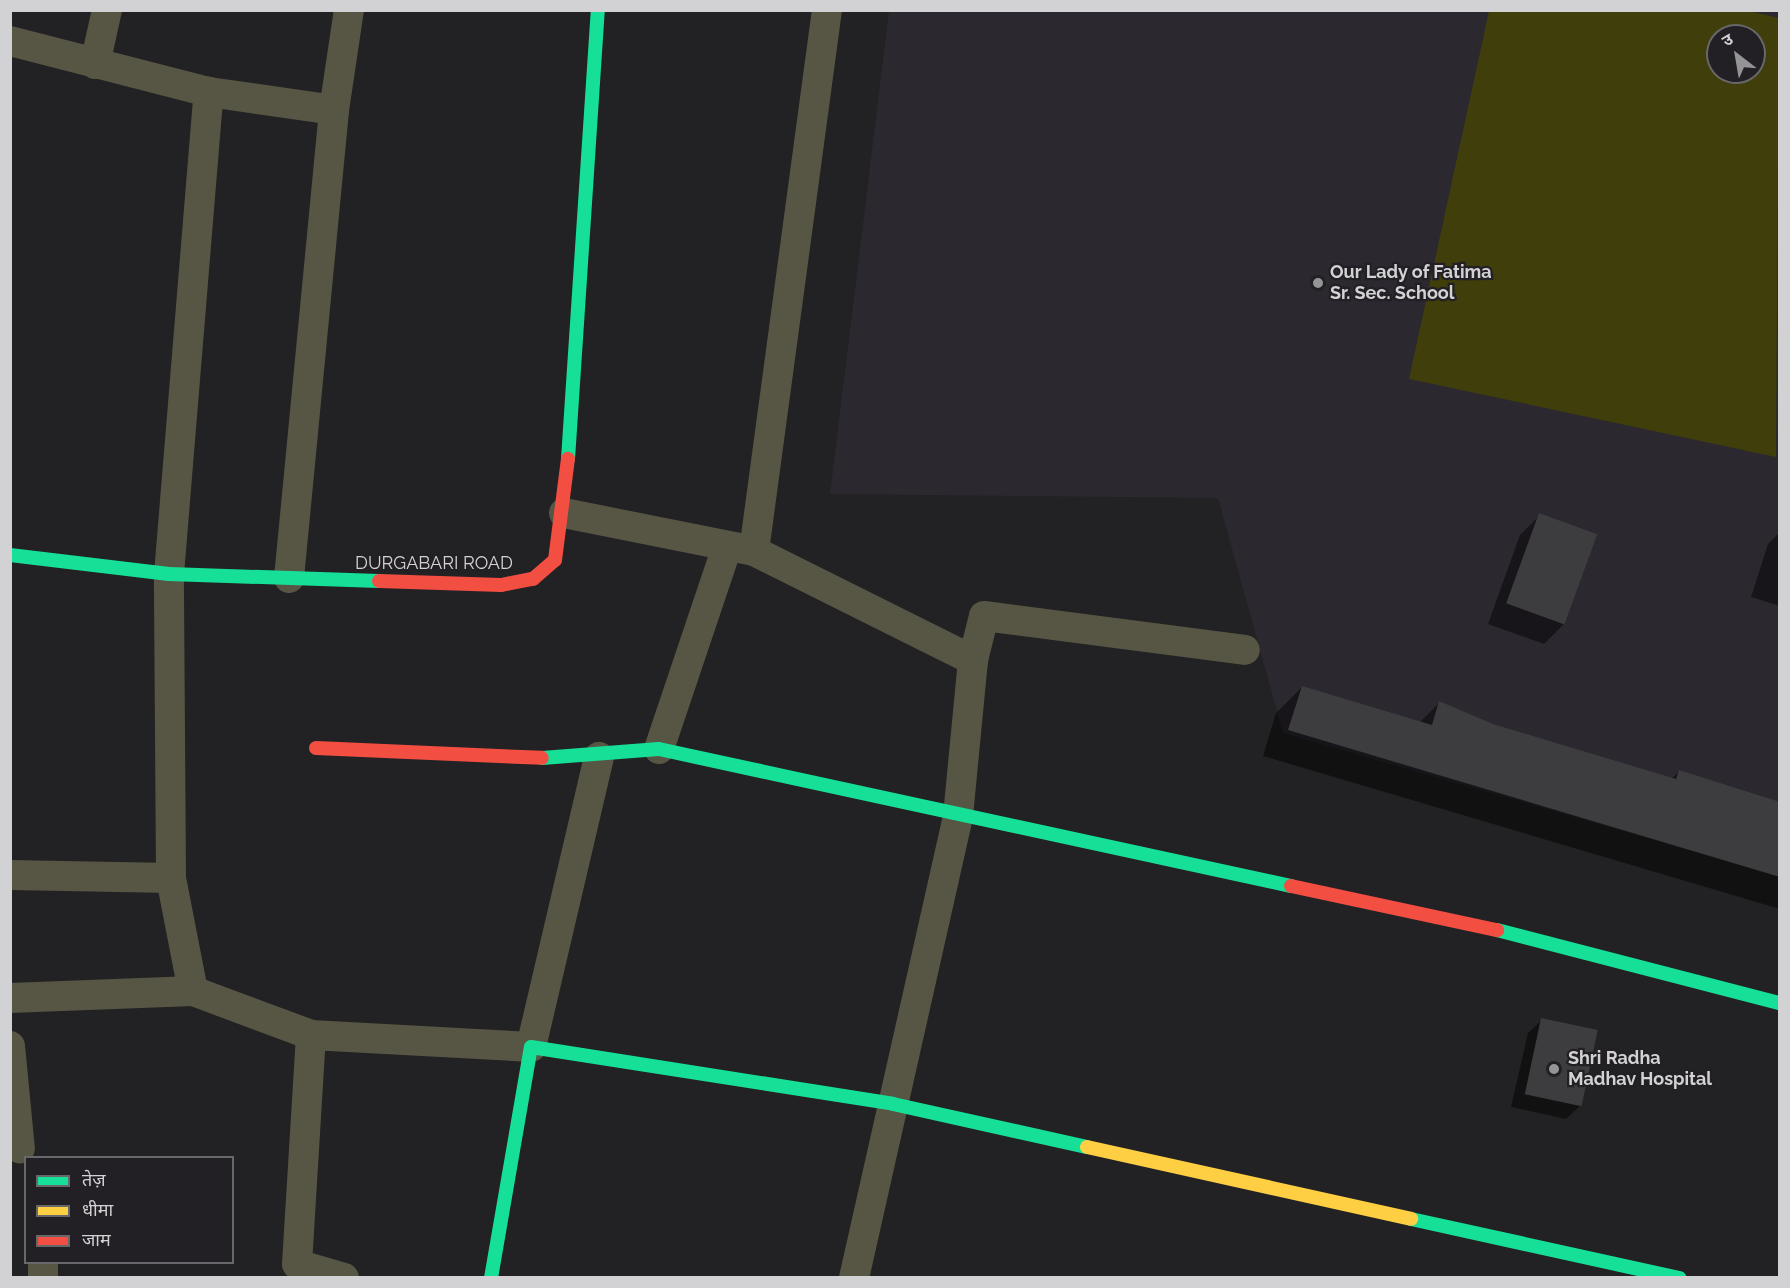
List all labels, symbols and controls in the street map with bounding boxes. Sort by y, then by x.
north arrow [1706,24,1766,84]
text: उ [1719,29,1736,50]
place label: Our Lady of Fatima Sr. Sec. School [1330,262,1493,304]
marker: Our Lady of Fatima Sr. Sec. School [1311,276,1325,290]
street label: DURGABARI ROAD [355,552,513,574]
place label: Shri Radha Madhav Hospital [1568,1048,1712,1090]
marker: Shri Radha Madhav Hospital [1545,1060,1563,1078]
legend [24,1156,234,1264]
text: तेज़ [82,1169,106,1190]
text: धीमा [82,1199,113,1220]
text: जाम [82,1229,111,1250]

